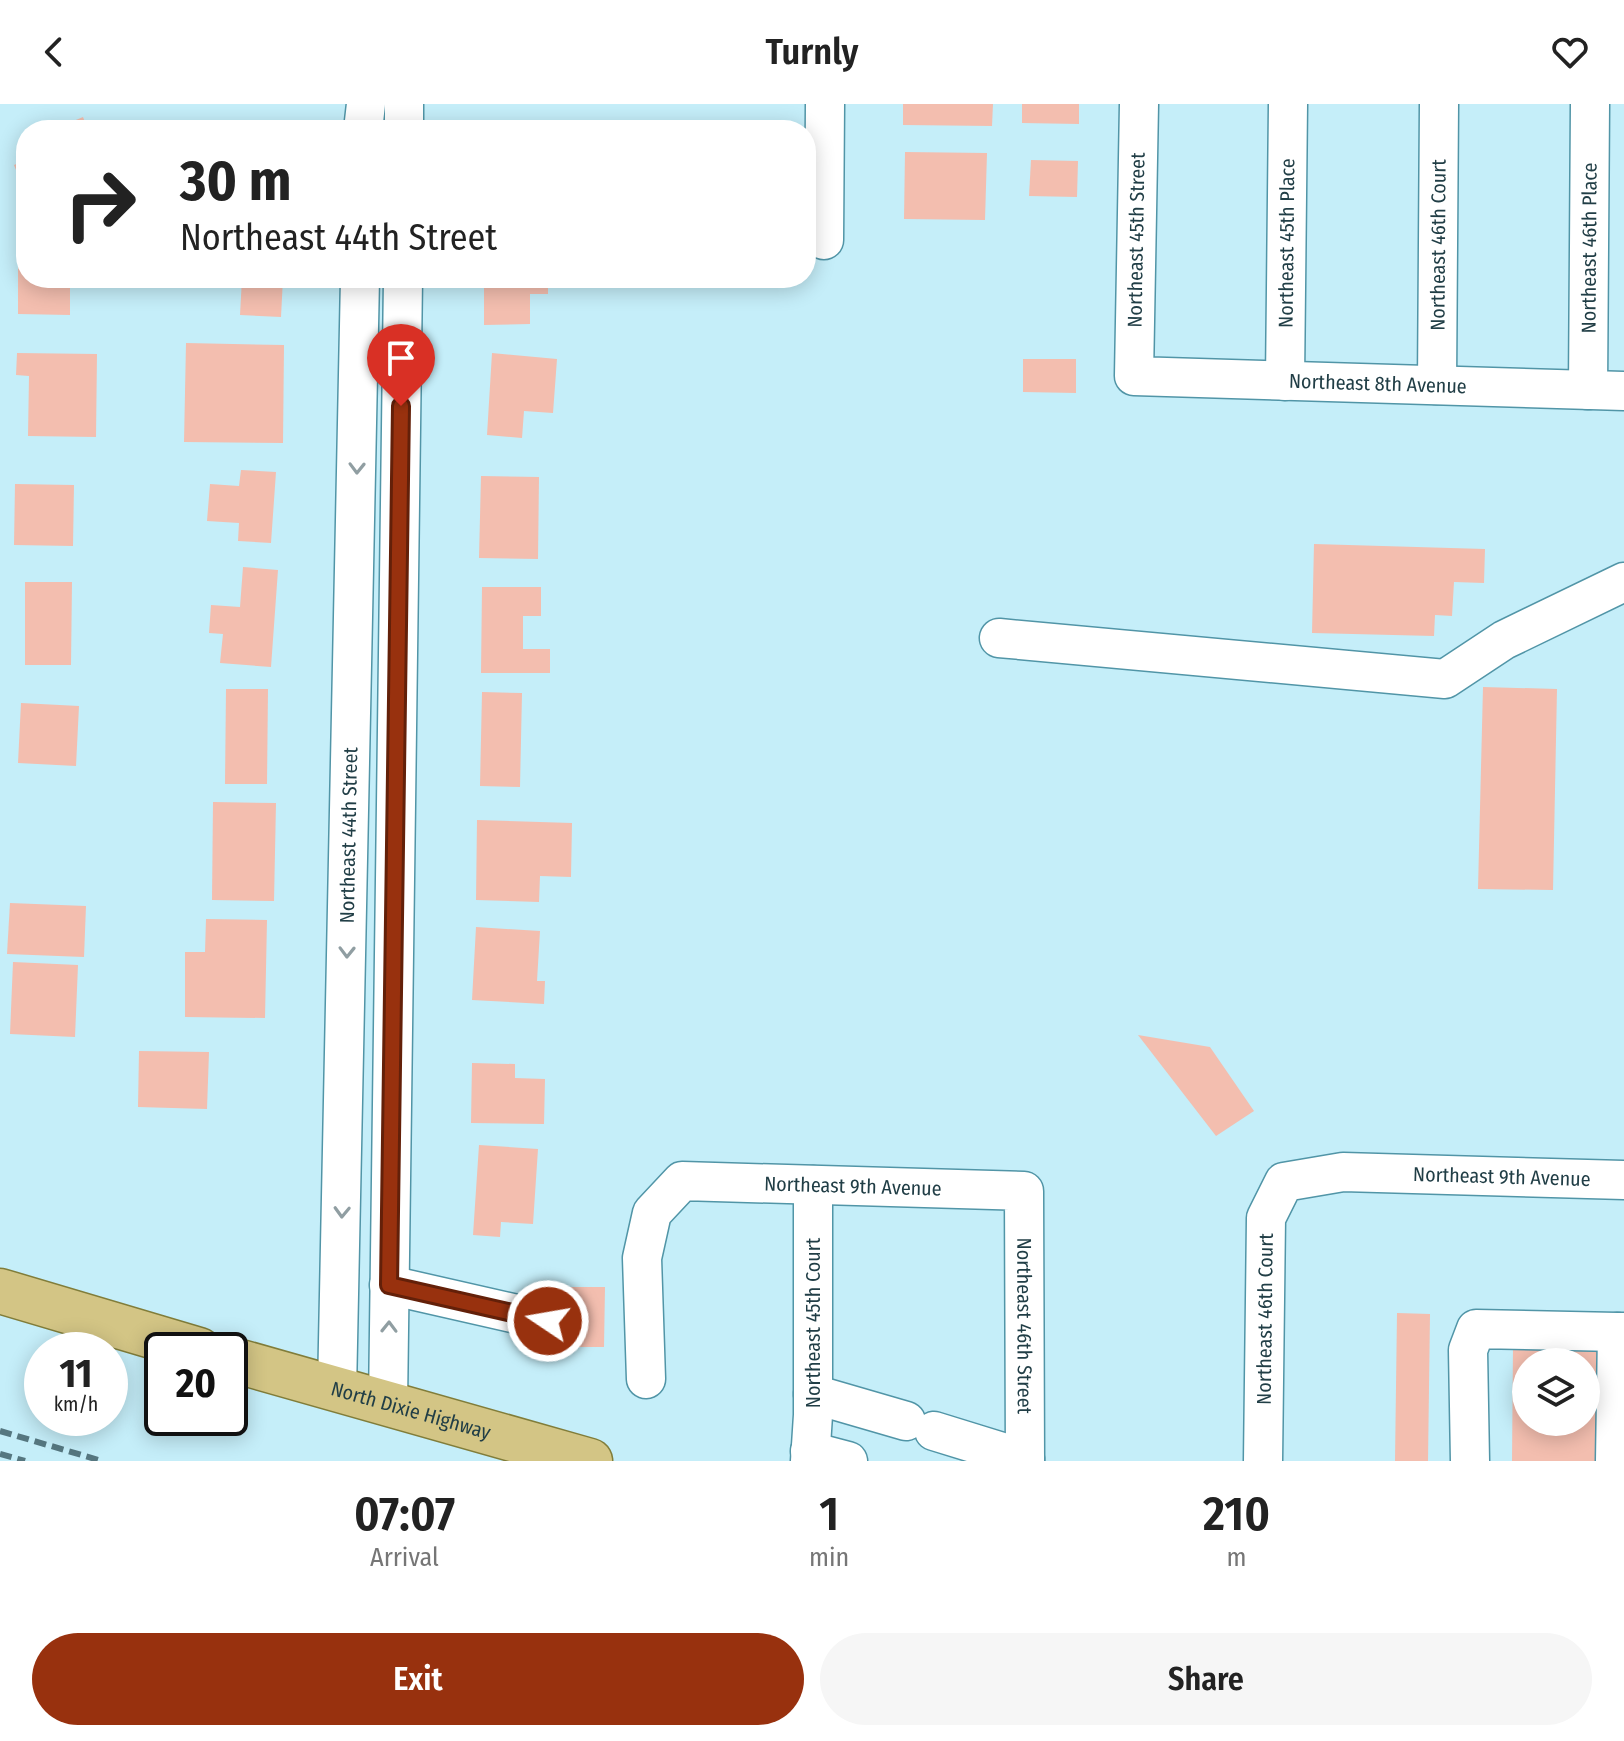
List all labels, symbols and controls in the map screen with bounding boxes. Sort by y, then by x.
icon: back [32,30,76,74]
text: Turnly [766,30,858,74]
icon: heart [1548,30,1592,74]
text: 30 m [180,148,291,215]
icon: right [48,152,152,256]
street label: Northeast 45th Street [1122,152,1150,328]
street label: Northeast 45th Place [1274,158,1299,328]
street label: Northeast 46th Court [1425,159,1451,331]
street label: Northeast 46th Place [1576,163,1602,333]
text: Northeast 44th Street [180,216,497,260]
pin [367,324,435,406]
icon: arrive [379,336,423,380]
street label: Northeast 8th Avenue [1289,369,1467,398]
one-way arrow [348,462,365,475]
street label: Northeast 44th Street [335,746,362,924]
one-way arrow [339,946,356,959]
street label: Northeast 9th Avenue [1413,1162,1591,1191]
street label: Northeast 9th Avenue [764,1171,942,1201]
one-way arrow [334,1206,351,1219]
street label: Northeast 46th Court [1252,1233,1278,1405]
street label: Northeast 45th Court [801,1237,825,1408]
street label: Northeast 46th Street [1012,1238,1037,1415]
position arrow [506,1279,590,1363]
one-way arrow [380,1320,397,1333]
speed limit sign: 20 [144,1332,248,1436]
map controls [1512,1348,1600,1436]
button: layers [1512,1348,1600,1436]
text: 11 [59,1350,93,1398]
street label: North Dixie Highway [328,1376,494,1444]
text: km/h [54,1392,98,1416]
text: 07:07 [354,1485,455,1543]
text: 1 [819,1485,839,1543]
text: 210 [1203,1485,1270,1543]
text: Arrival [370,1542,439,1573]
text: min [809,1542,849,1573]
text: m [1227,1542,1247,1573]
button: Exit [32,1633,804,1725]
button: Share [820,1633,1592,1725]

